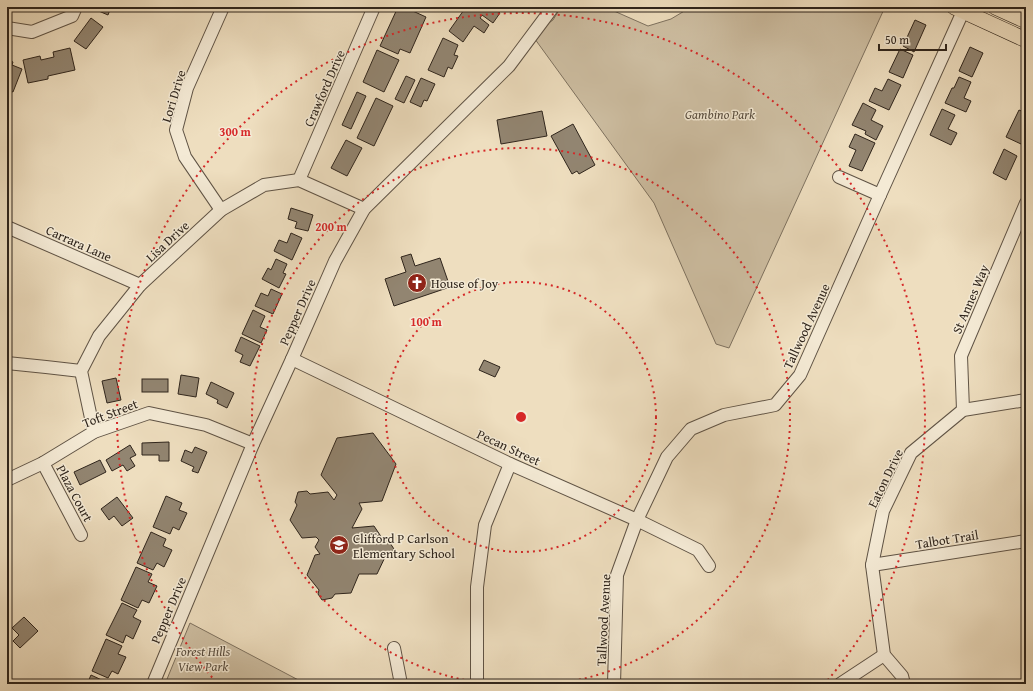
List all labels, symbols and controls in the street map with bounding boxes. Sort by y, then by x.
scale bar [879,26,946,52]
text: 50 m [885,31,909,48]
street label: Crawford Drive [299,47,350,130]
street label: Lori Drive [156,68,190,125]
park label: Gambino Park [685,105,755,124]
text: 300 m [219,123,252,140]
street label: Lisa Drive [141,216,193,266]
text: 200 m [315,218,348,235]
street label: Carrara Lane [43,221,115,266]
street label: St Annes Way [947,261,994,337]
church icon: House of Joy [406,272,428,294]
place label: House of Joy [431,274,499,293]
street label: Pepper Drive [274,276,320,348]
street label: Tallwood Avenue [778,280,835,372]
text: 100 m [410,313,443,330]
street label: Toft Street [80,394,141,433]
centre of rings [514,410,528,424]
street label: Pecan Street [474,424,544,471]
street label: Eaton Drive [863,446,908,511]
street label: Plaza Court [52,461,98,525]
street label: Talbot Trail [914,525,980,554]
place label: Clifford P Carlson Elementary School [353,529,455,563]
school or university icon: Clifford P Carlson Elementary School [328,534,350,556]
street label: Tallwood Avenue [592,573,615,667]
street label: Pepper Drive [146,574,191,646]
park label: Forest Hills View Park [175,642,231,676]

